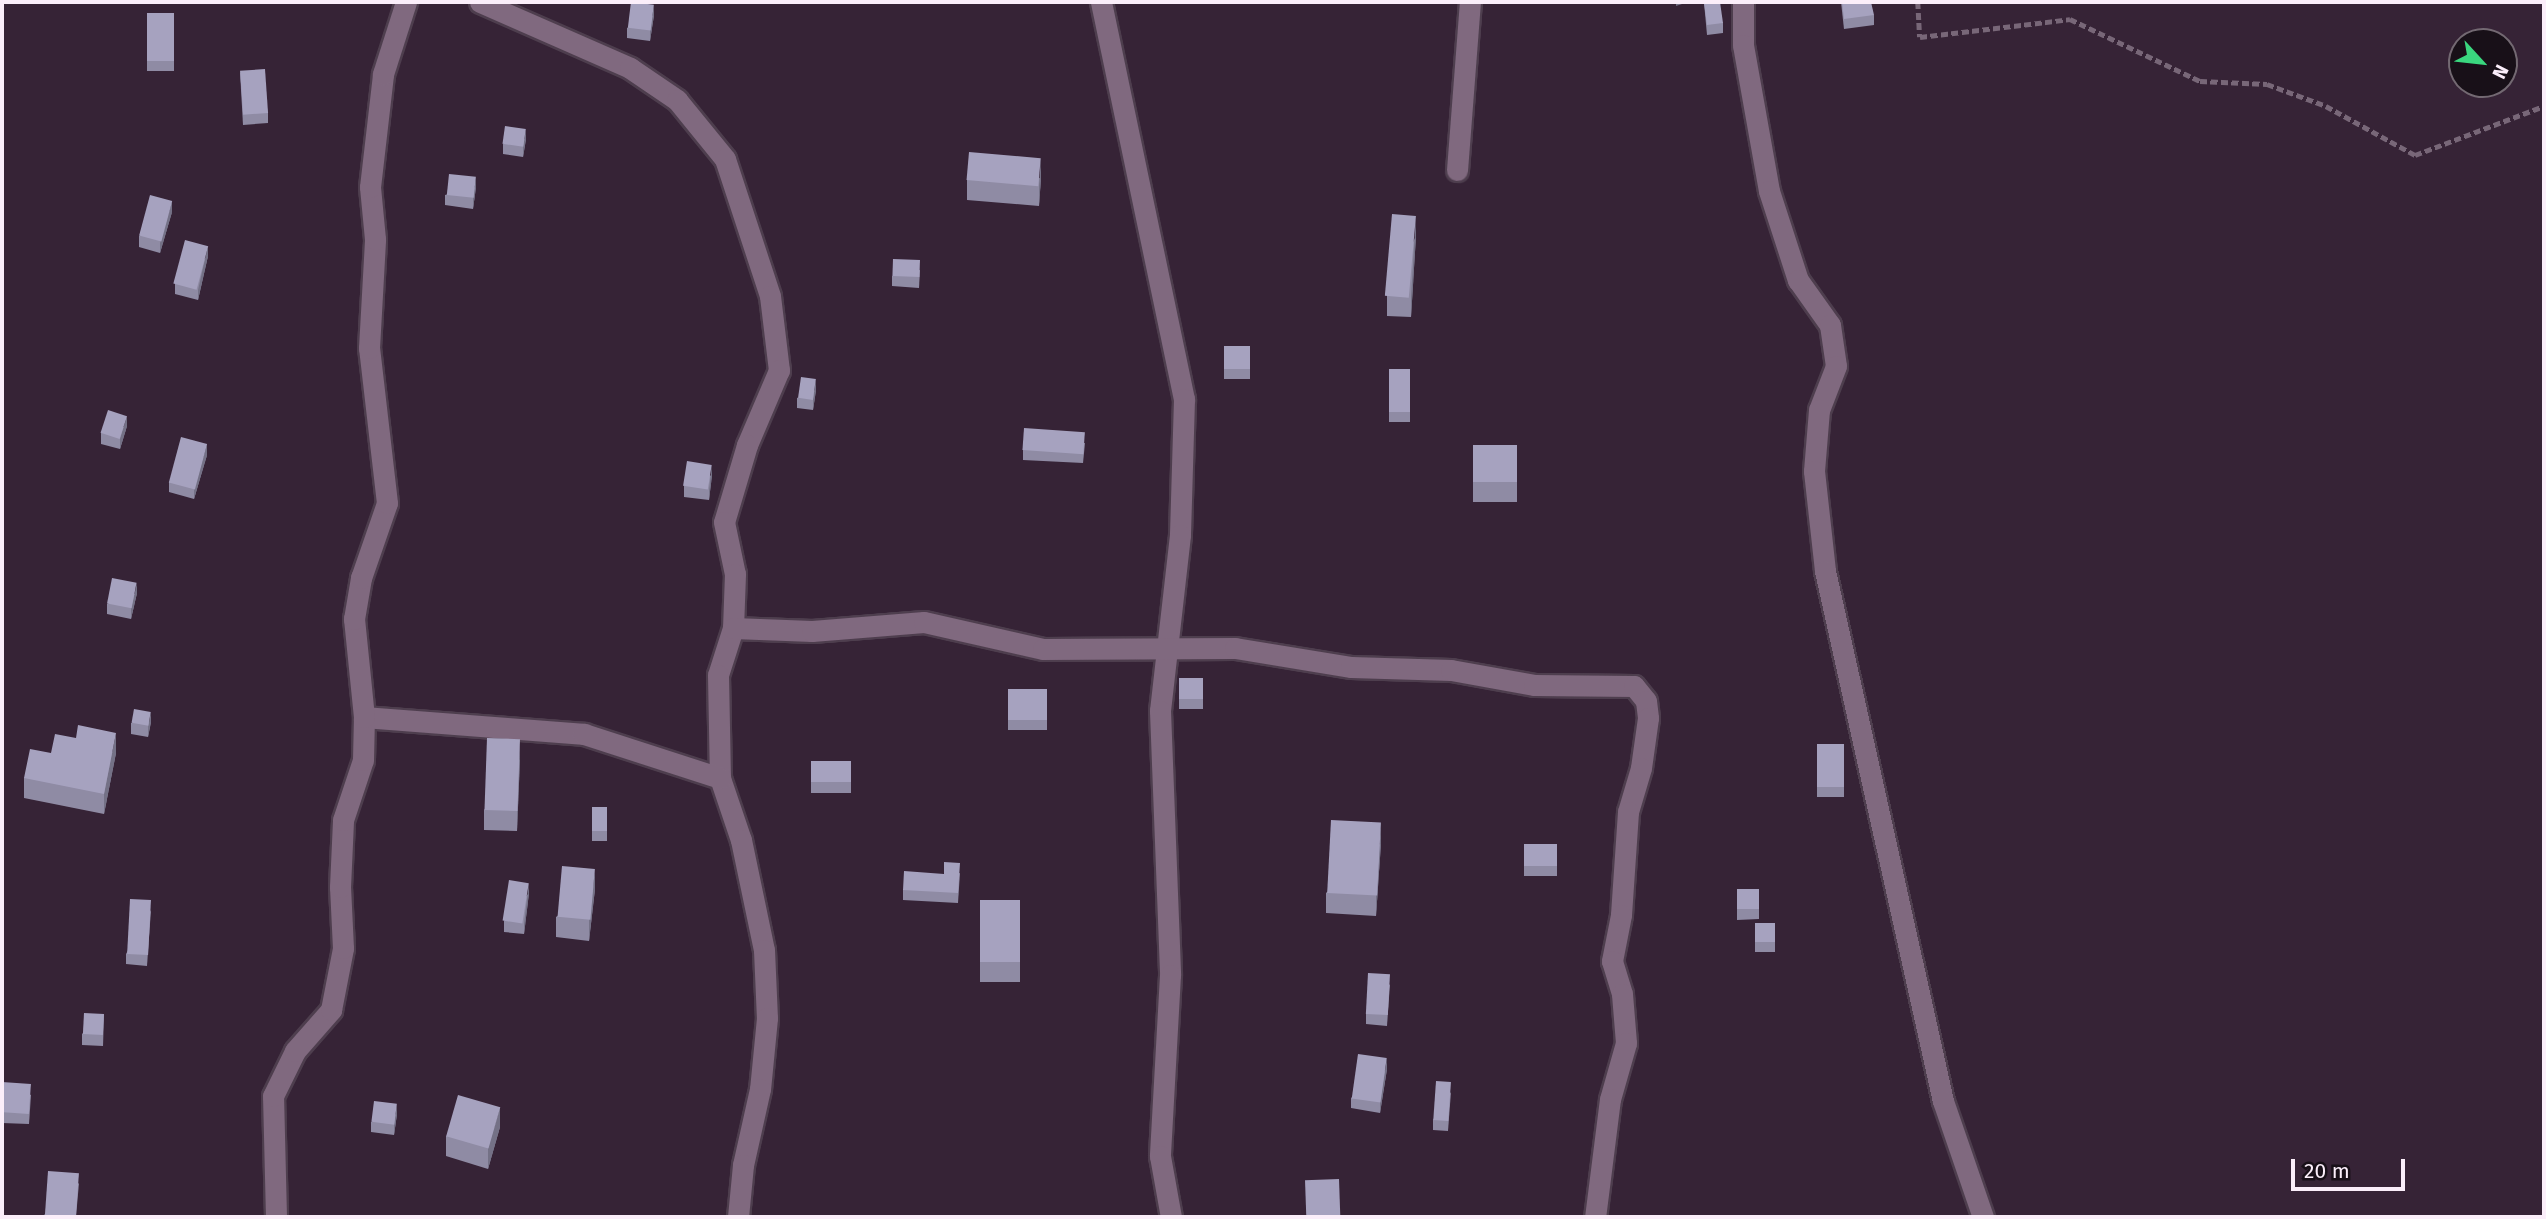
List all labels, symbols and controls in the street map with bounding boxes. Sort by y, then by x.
north arrow [2448,28,2518,98]
text: N [2487,61,2513,83]
scale bar [2294,1146,2408,1190]
text: 20 m [2304,1158,2350,1184]

